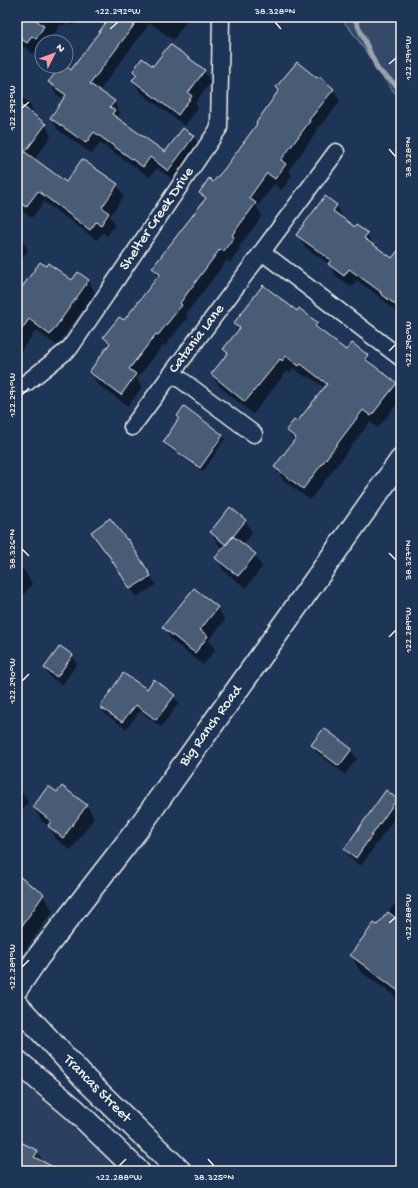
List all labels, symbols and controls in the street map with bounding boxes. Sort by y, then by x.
text: 122.292°W [95,6,141,18]
text: 38.328°N [254,6,296,18]
north arrow [34,34,74,74]
text: 122.291°W [403,36,415,81]
text: N [53,42,67,55]
text: 122.292°W [7,85,19,131]
text: 38.328°N [403,136,415,178]
street label: Shelter Creek Drive [116,164,198,274]
street label: Catania Lane [165,301,229,377]
text: 122.290°W [403,321,415,368]
text: 122.291°W [7,373,19,418]
text: 38.326°N [7,529,19,570]
text: 38.327°N [403,539,415,581]
text: 122.289°W [403,607,415,654]
text: 122.290°W [7,658,19,705]
street label: Big Ranch Road [175,681,247,771]
text: 122.288°W [403,894,415,941]
text: 122.289°W [7,944,19,991]
street label: Trancas Street [58,1050,136,1128]
text: 122.288°W [95,1172,142,1184]
text: 38.325°N [193,1172,235,1184]

